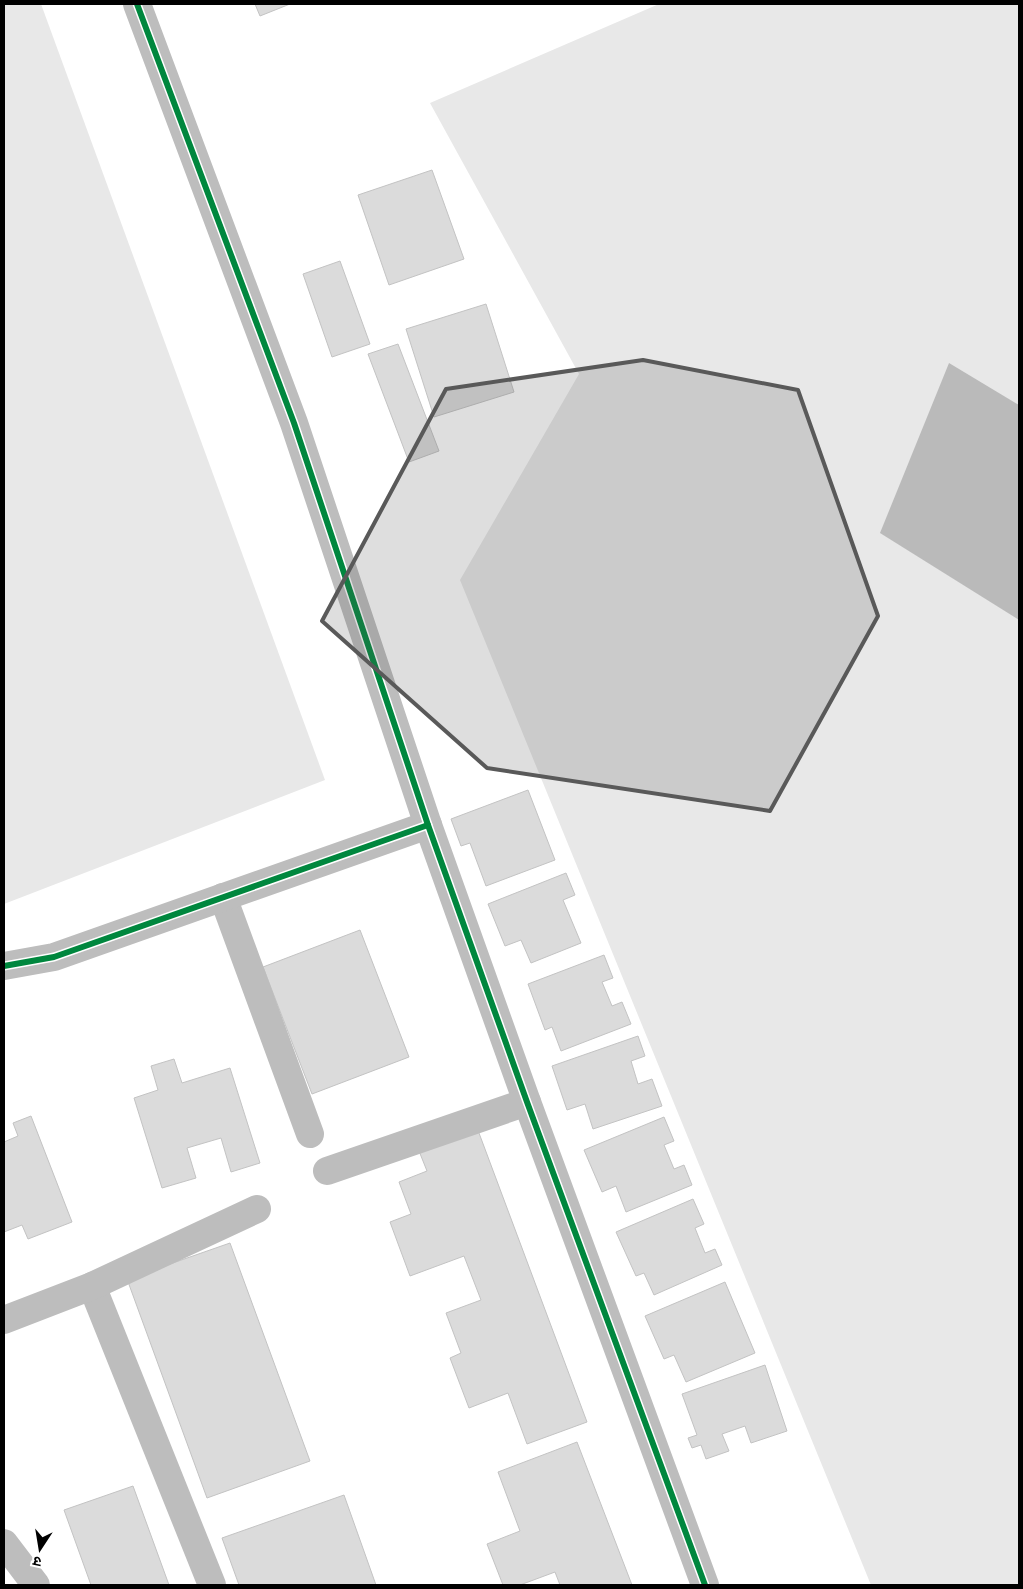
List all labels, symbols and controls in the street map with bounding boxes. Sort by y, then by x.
north arrow [15,1524,65,1574]
text: उ [31,1553,43,1571]

